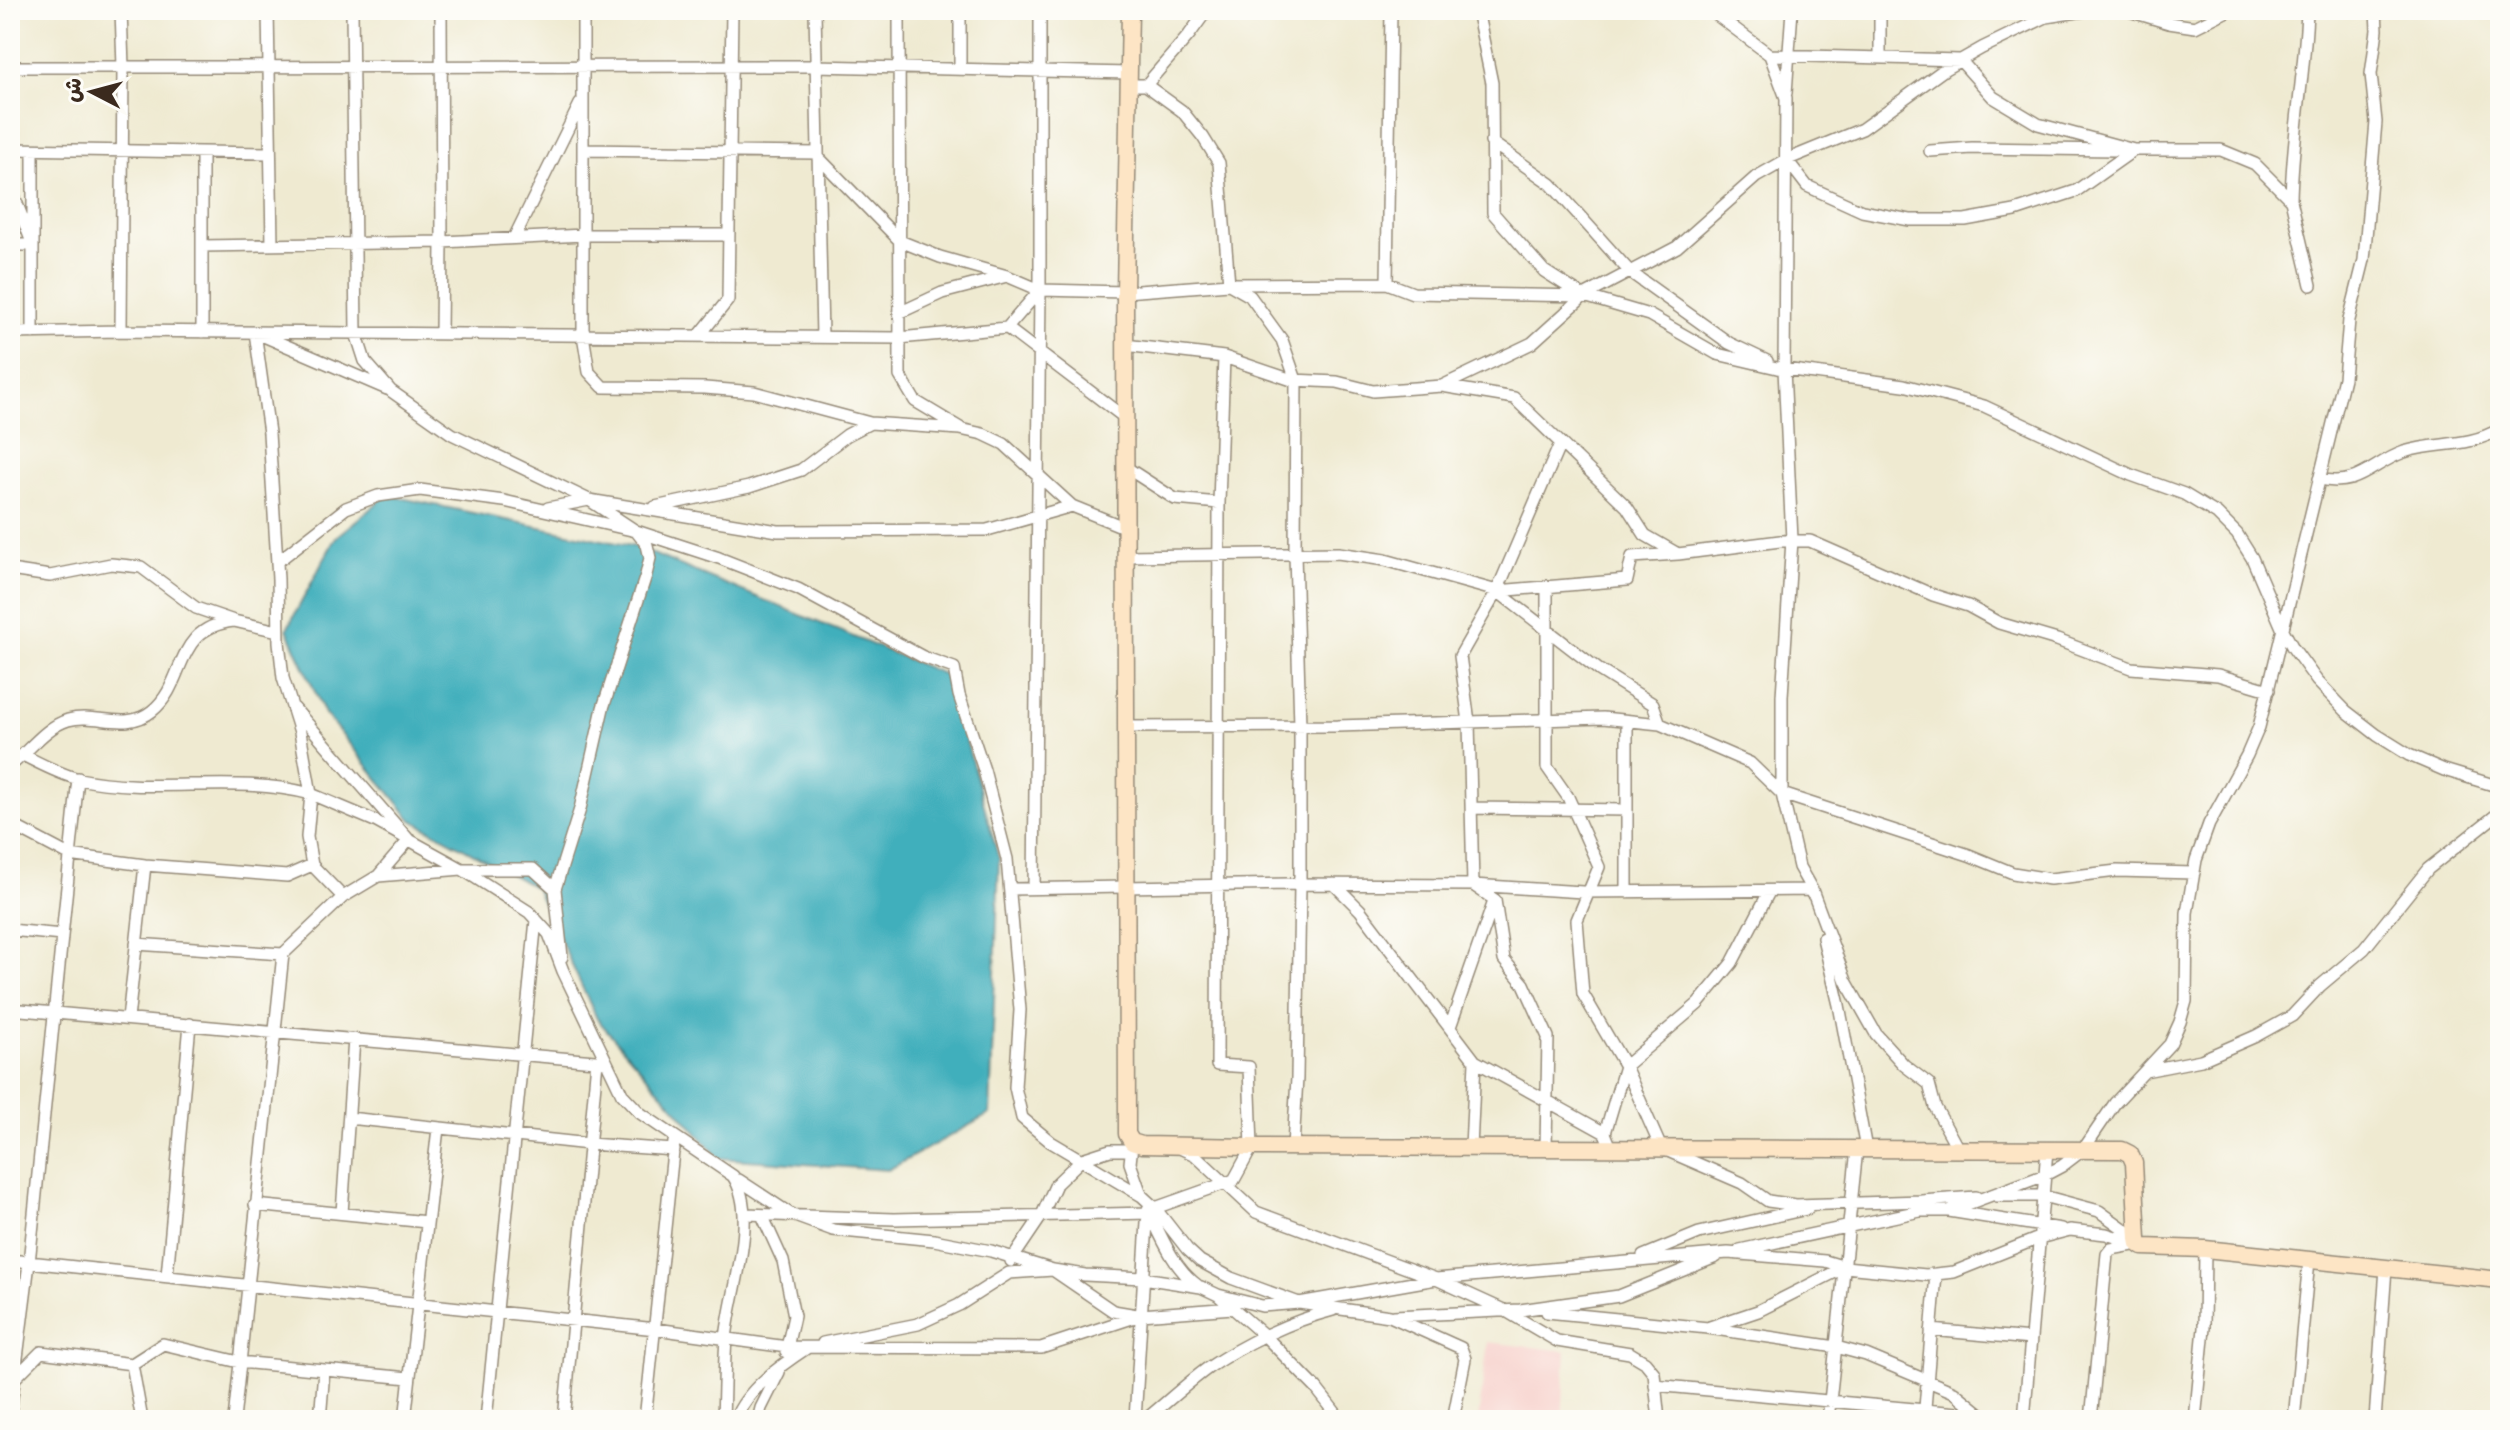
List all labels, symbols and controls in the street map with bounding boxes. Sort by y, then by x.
north arrow [52,52,132,132]
text: ش [59,77,87,103]

